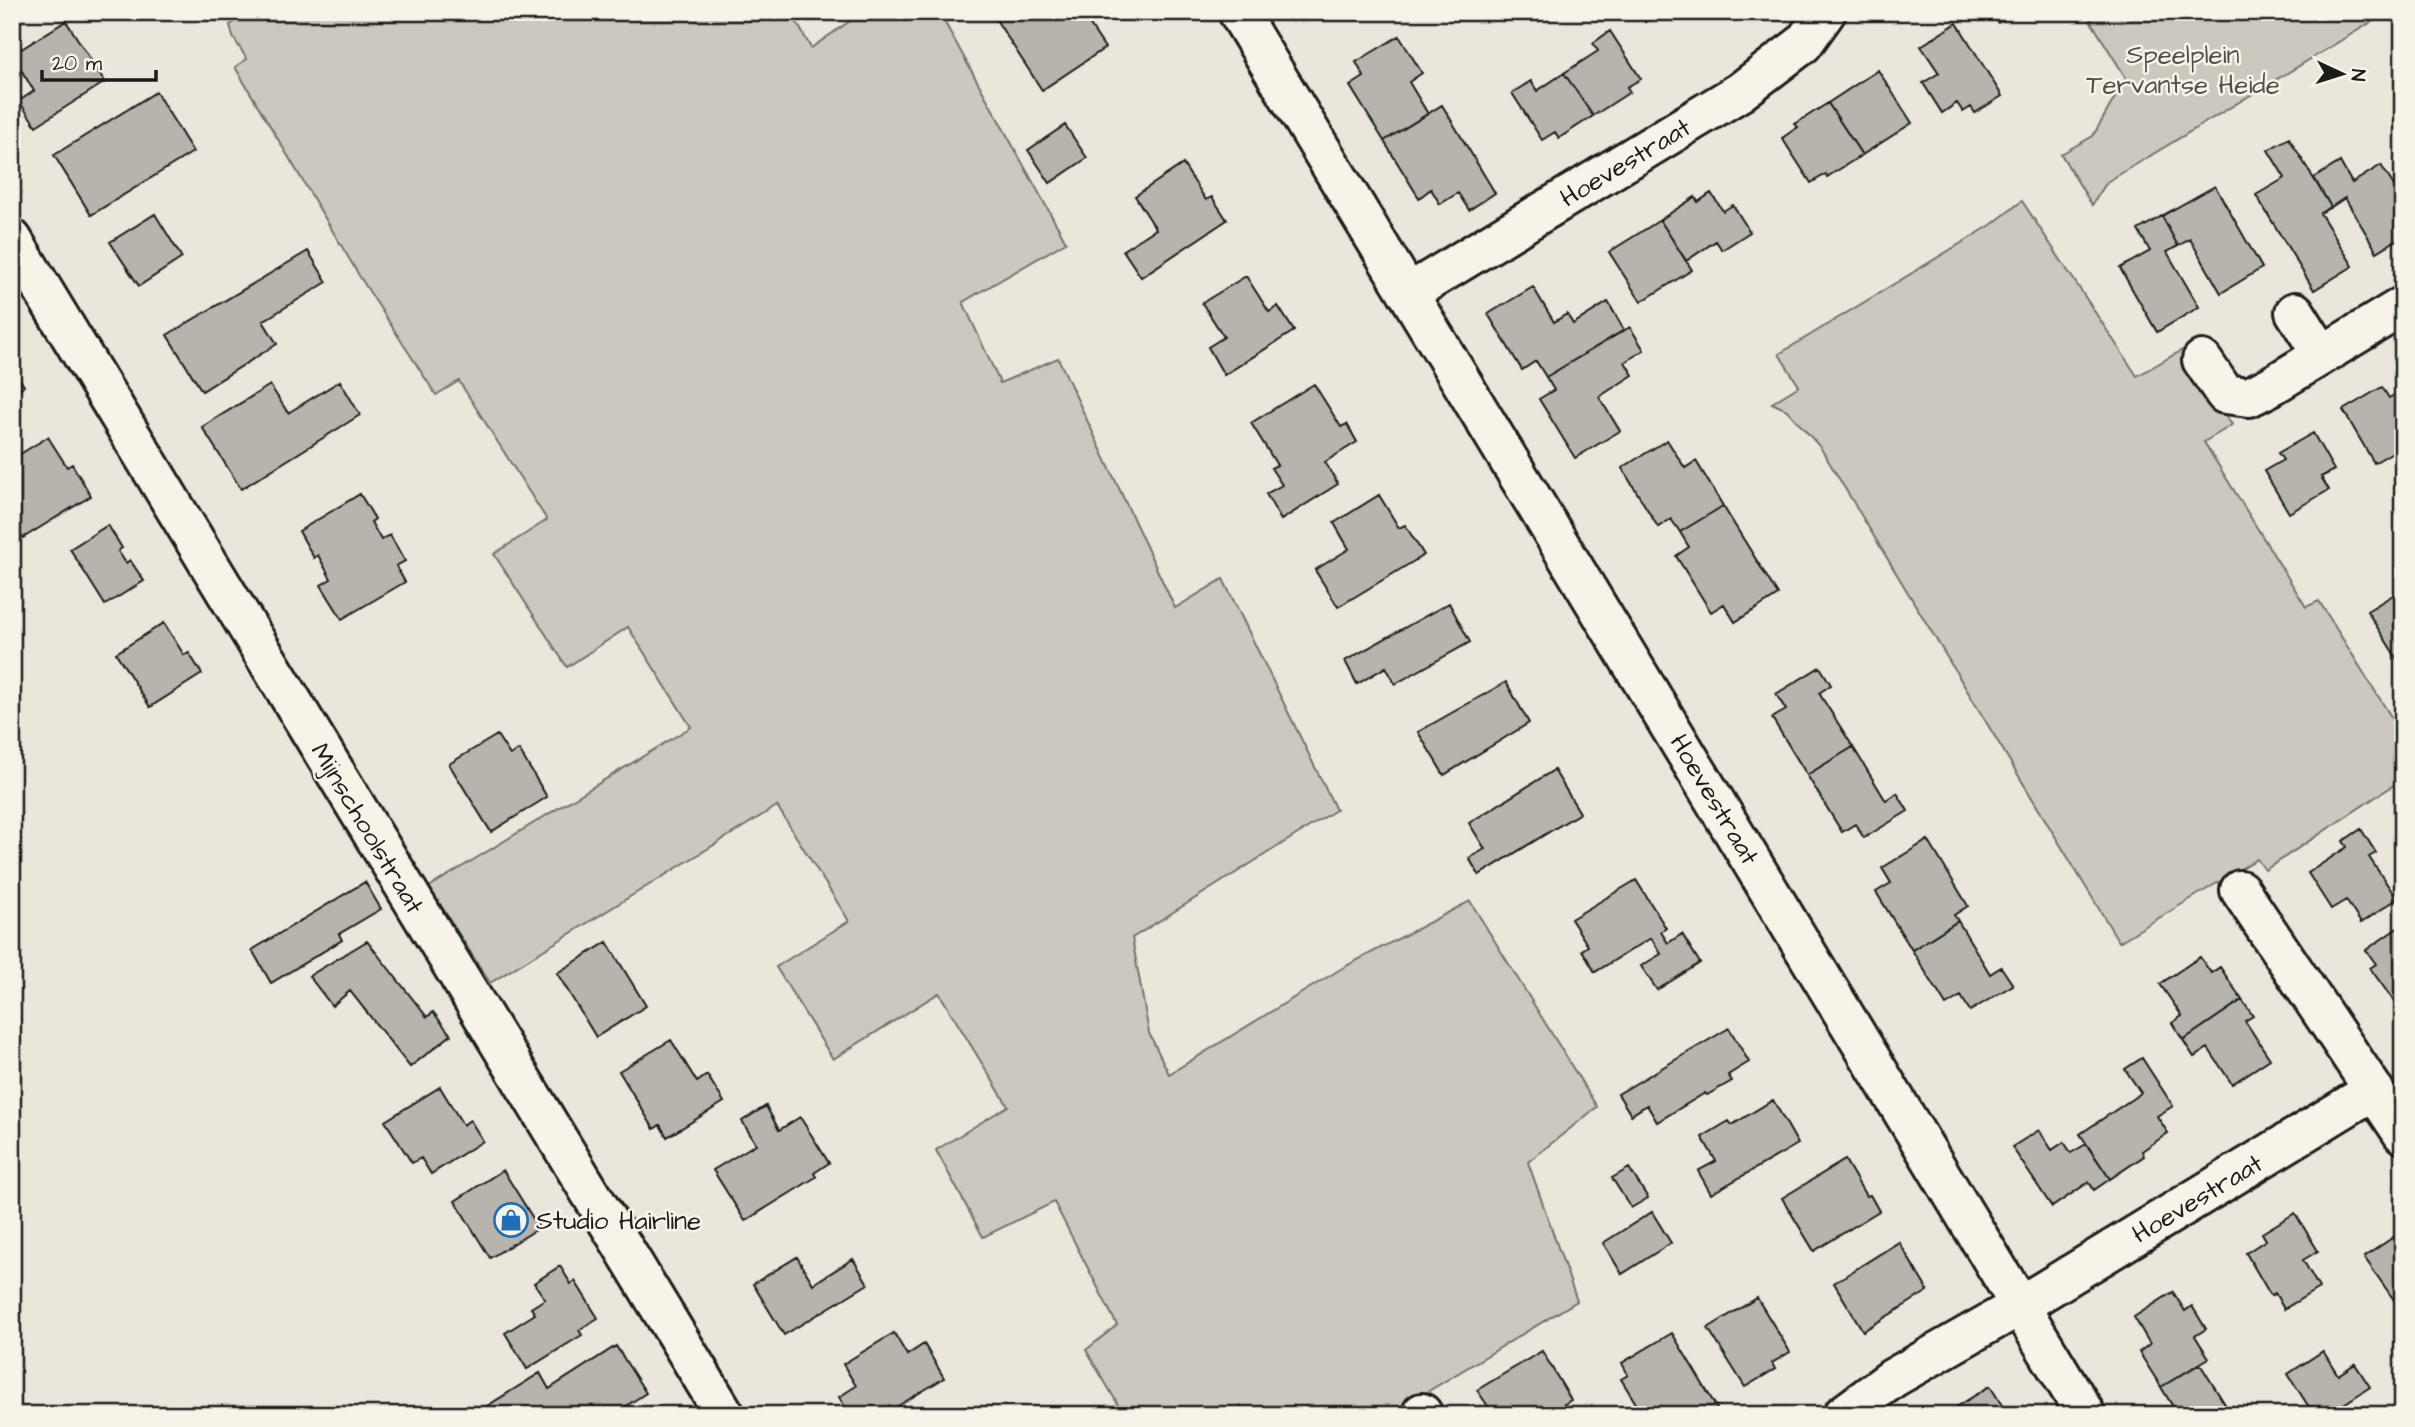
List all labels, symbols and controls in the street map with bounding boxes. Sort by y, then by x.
park label: Speelplein Tervantse Heide [2086,37,2280,103]
scale bar [42,38,156,82]
north arrow [2306,38,2376,108]
text: 20 m [52,49,103,78]
text: N [2344,68,2371,82]
street label: Hoevestraat [1553,109,1698,216]
street label: Hoevestraat [1661,727,1768,872]
street label: Mijnschoolstraat [302,736,433,921]
street label: Hoevestraat [2125,1145,2270,1252]
shop icon: Studio Hairline [492,1201,530,1239]
place label: Studio Hairline [536,1203,701,1239]

